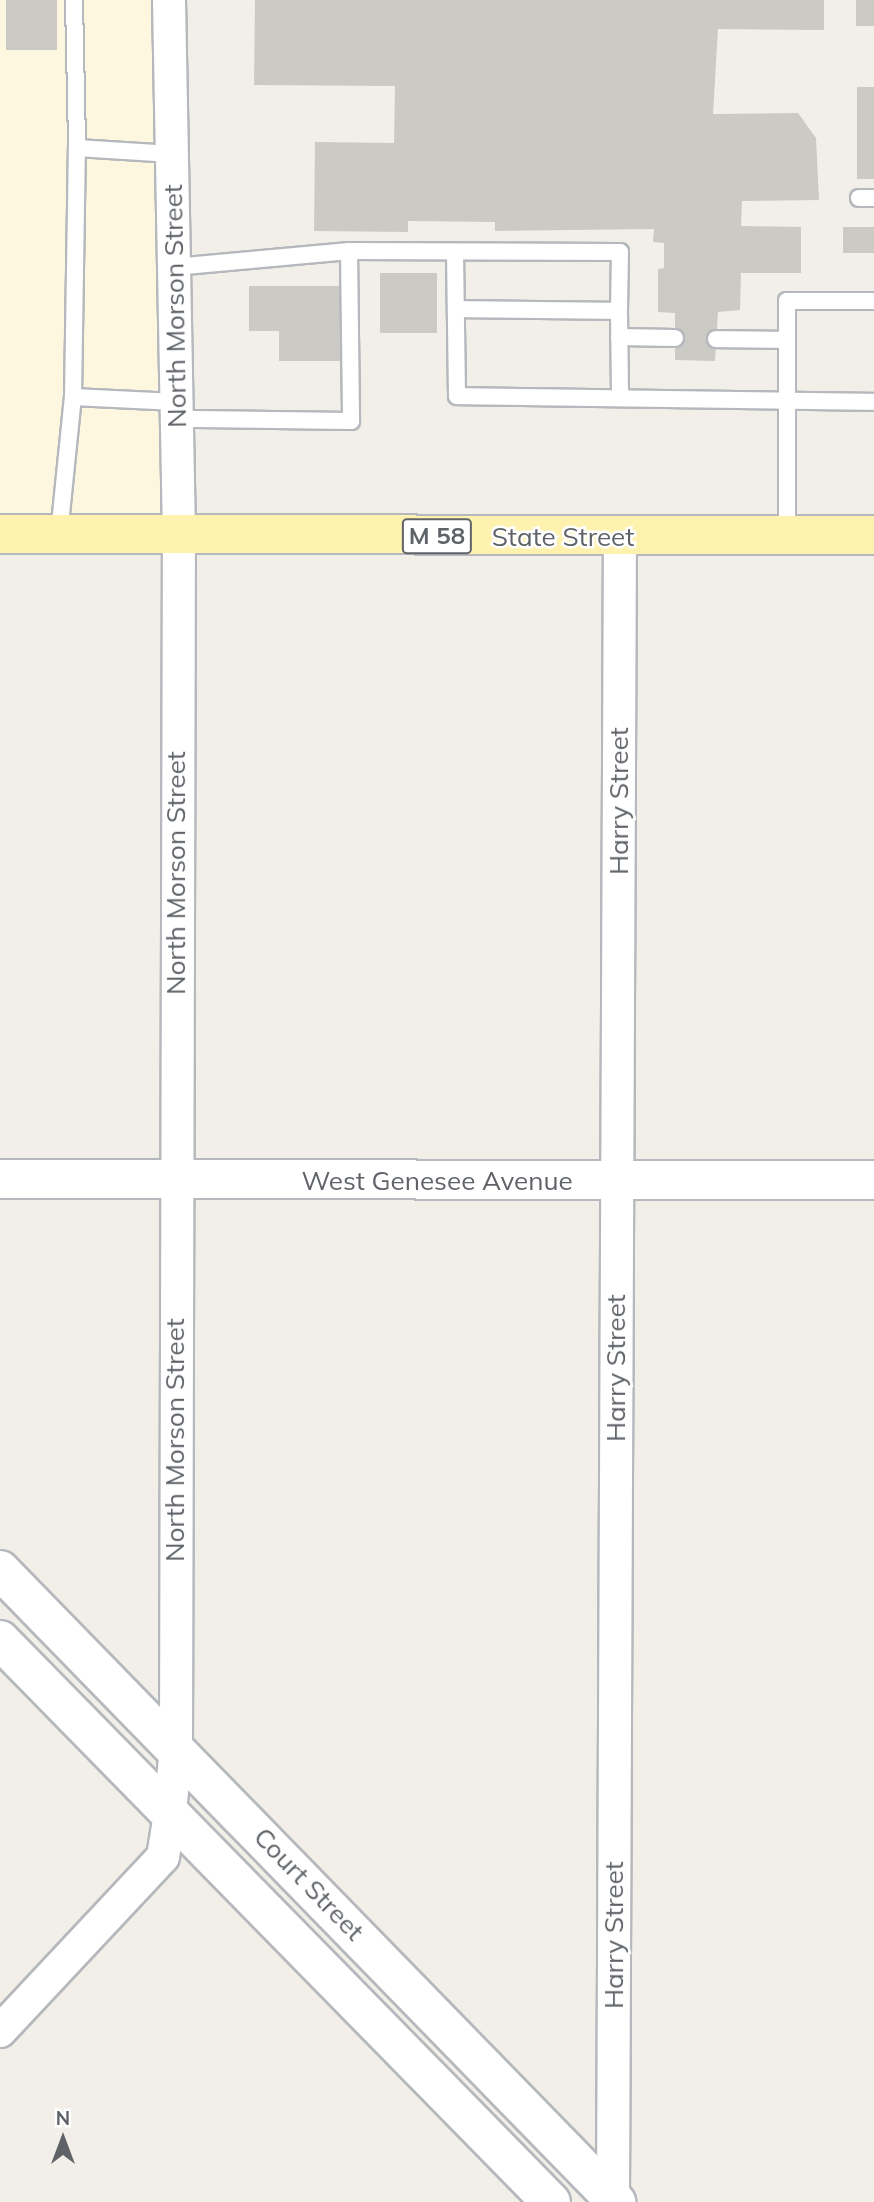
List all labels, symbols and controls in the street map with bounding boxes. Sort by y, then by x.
street label: North Morson Street [157,184,193,428]
road number: M 58 [400,516,474,556]
street label: State Street [492,521,634,553]
street label: Harry Street [603,727,635,875]
street label: North Morson Street [160,751,192,995]
street label: West Genesee Avenue [301,1165,573,1197]
street label: Harry Street [600,1294,632,1442]
street label: North Morson Street [159,1318,191,1562]
street label: Court Street [248,1821,370,1947]
street label: Harry Street [598,1861,630,2009]
north arrow [28,2104,98,2174]
text: N [56,2106,70,2130]

